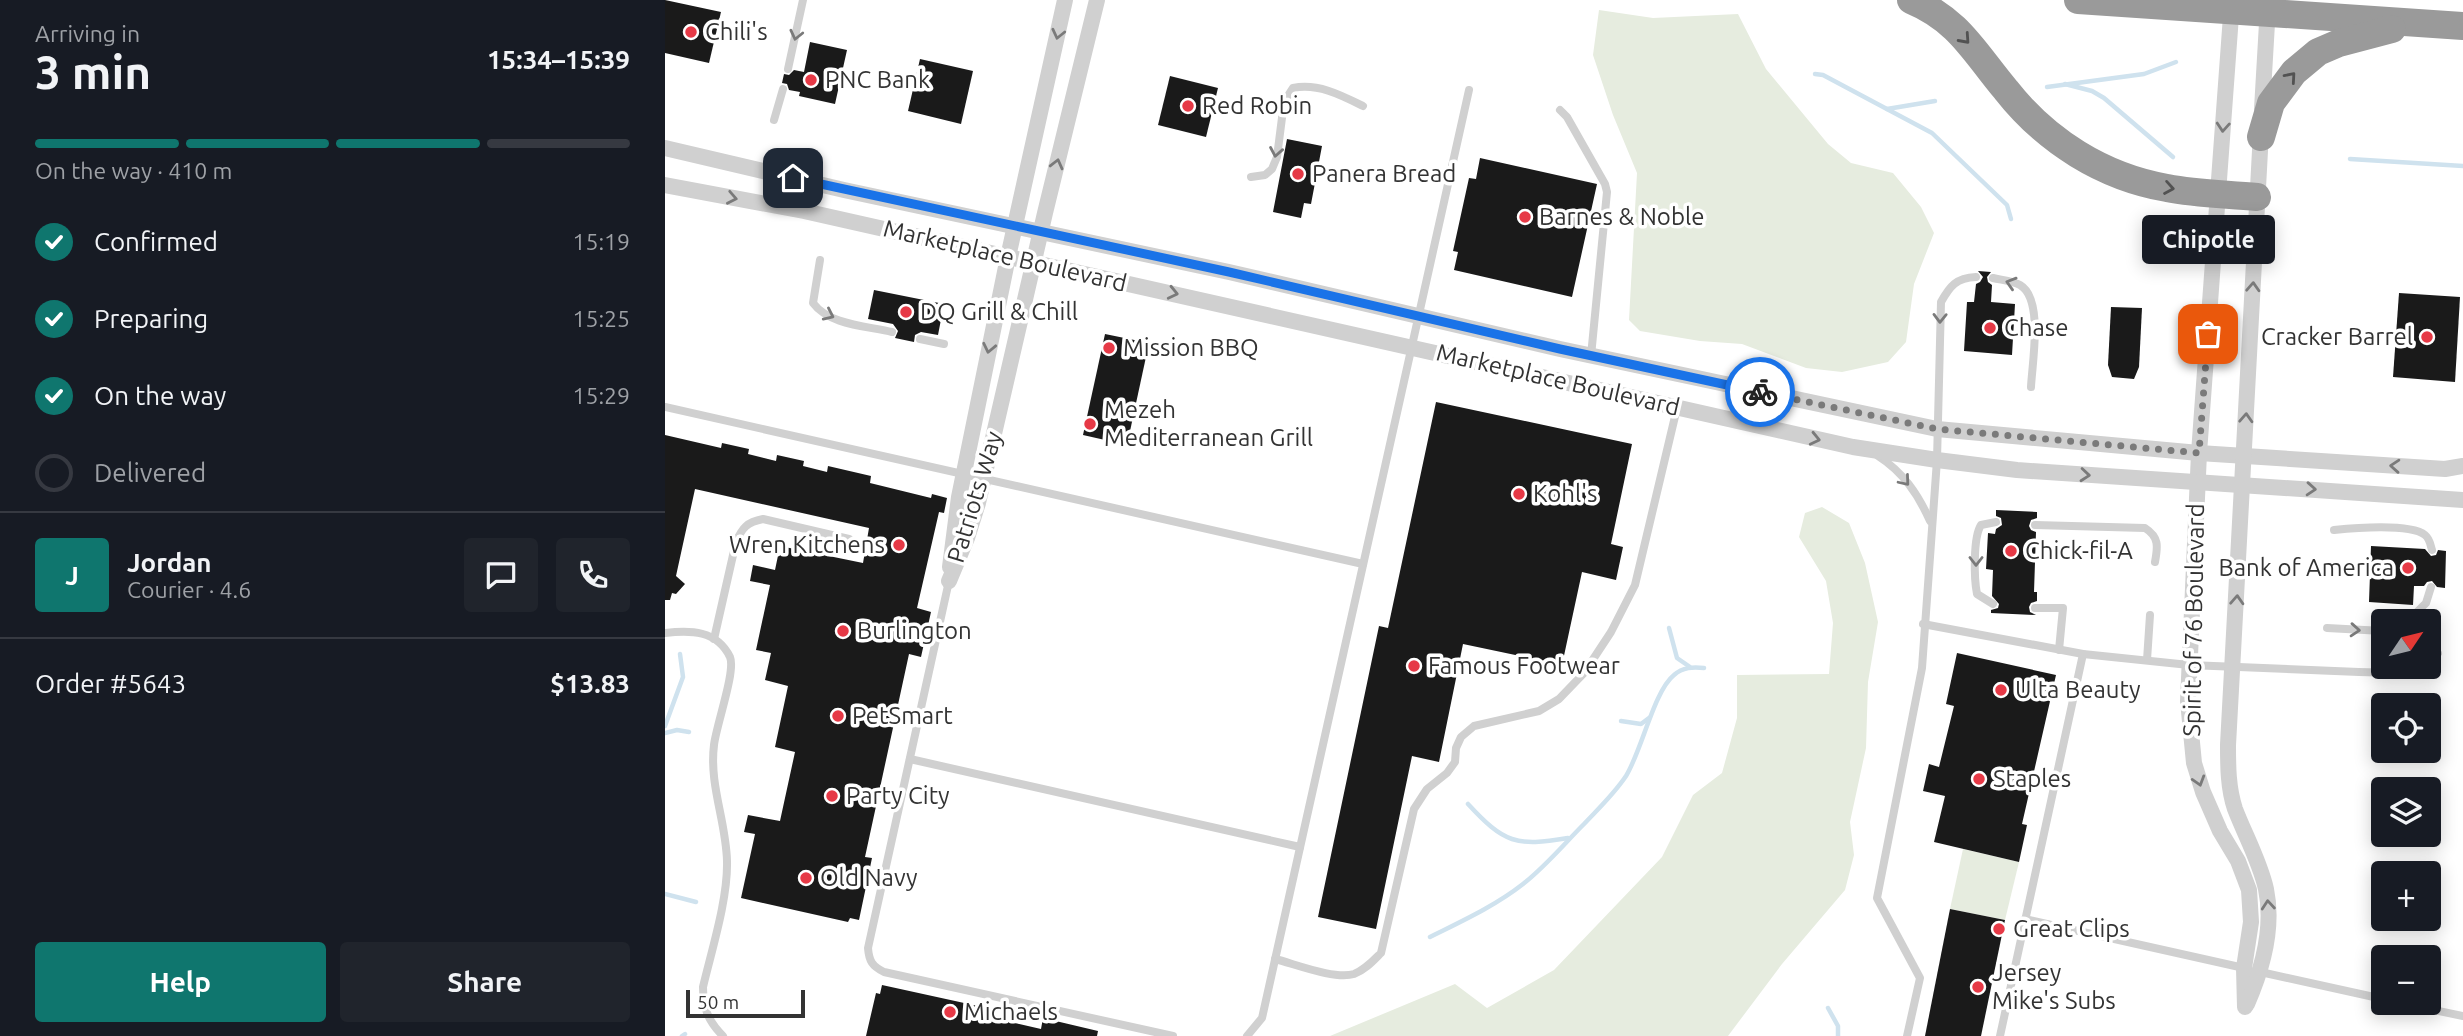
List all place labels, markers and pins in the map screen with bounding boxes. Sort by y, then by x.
place label: Chili's [705,18,768,45]
marker: Chili's [683,24,699,40]
place label: PNC Bank [825,66,930,93]
marker: PNC Bank [803,72,819,88]
place label: Red Robin [1202,92,1312,119]
marker: Red Robin [1180,98,1196,114]
pin [763,148,823,208]
place label: Panera Bread [1312,160,1456,187]
marker: Panera Bread [1290,166,1306,182]
place label: Barnes & Noble [1539,203,1704,230]
marker: Barnes & Noble [1517,209,1533,225]
callout: Chipotle [2141,215,2275,264]
place label: DQ Grill & Chill [920,298,1078,325]
marker: DQ Grill & Chill [898,304,914,320]
pin [2178,304,2238,364]
place label: Chase [2004,314,2068,341]
marker: Chase [1982,320,1998,336]
place label: Cracker Barrel [2261,323,2413,350]
marker: Cracker Barrel [2419,329,2435,345]
place label: Mission BBQ [1123,334,1259,361]
marker: Mission BBQ [1101,340,1117,356]
place label: Mezeh Mediterranean Grill [1104,396,1313,451]
marker: Mezeh Mediterranean Grill [1082,416,1098,432]
place label: Kohl's [1533,480,1598,507]
marker: Kohl's [1511,486,1527,502]
place label: Wren Kitchens [729,531,885,558]
marker: Wren Kitchens [891,537,907,553]
place label: Chick-fil-A [2025,537,2133,564]
marker: Chick-fil-A [2003,543,2019,559]
place label: Bank of America [2219,554,2394,581]
marker: Bank of America [2400,560,2416,576]
place label: Burlington [857,617,972,644]
marker: Burlington [835,623,851,639]
place label: Famous Footwear [1428,652,1620,679]
marker: Famous Footwear [1406,658,1422,674]
place label: Ulta Beauty [2015,676,2141,703]
marker: Ulta Beauty [1993,682,2009,698]
place label: PetSmart [852,702,953,729]
marker: PetSmart [830,708,846,724]
place label: Staples [1993,765,2071,792]
marker: Staples [1971,771,1987,787]
place label: Party City [846,782,950,809]
marker: Party City [824,788,840,804]
place label: Old Navy [820,864,918,891]
marker: Old Navy [798,870,814,886]
place label: Great Clips [2013,915,2130,942]
marker: Great Clips [1991,921,2007,937]
place label: Jersey Mike's Subs [1992,959,2116,1014]
marker: Jersey Mike's Subs [1970,979,1986,995]
place label: Michaels [964,998,1058,1025]
marker: Michaels [942,1004,958,1020]

